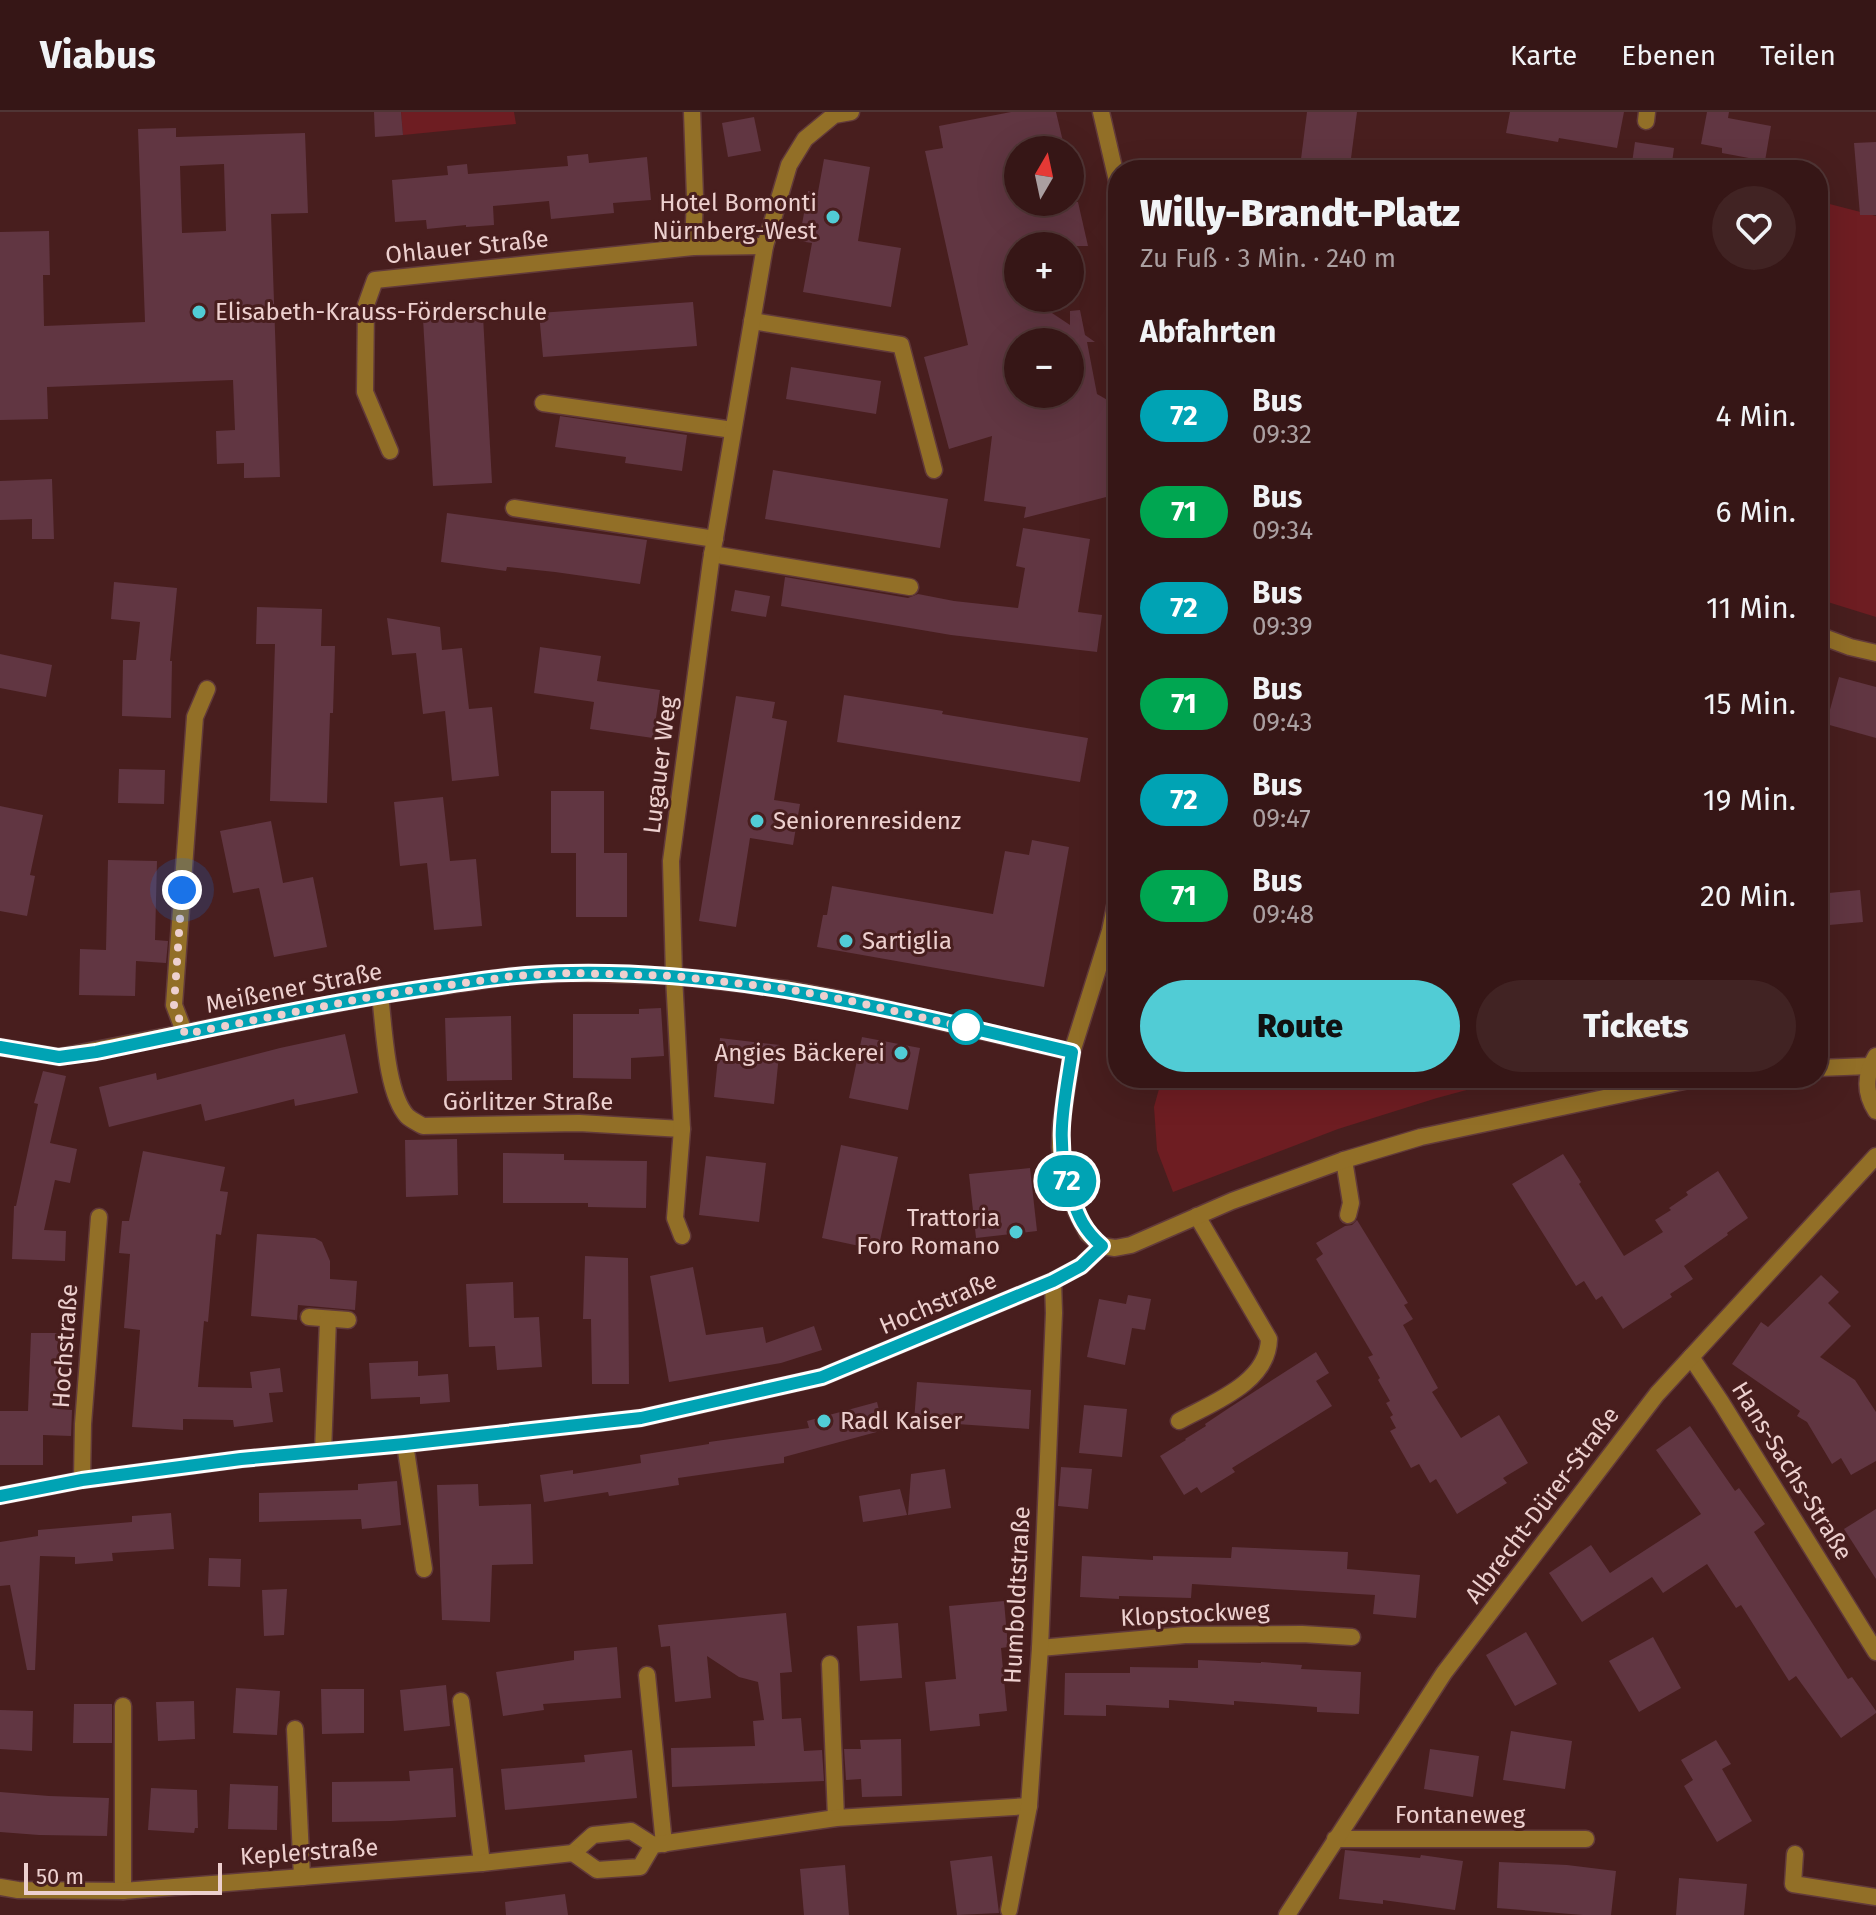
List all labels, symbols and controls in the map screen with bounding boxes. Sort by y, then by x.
text: Viabus [40,32,156,78]
text: Karte [1510,39,1577,72]
text: Ebenen [1621,39,1716,72]
text: Teilen [1760,39,1836,72]
north arrow [1004,136,1084,216]
map controls [1004,136,1084,408]
button: heart [1712,186,1796,270]
place label: Hotel Bomonti Nürnberg-West [653,189,817,245]
text: Willy-Brandt-Platz [1140,190,1460,236]
marker: Hotel Bomonti Nürnberg-West [824,208,842,226]
street label: Ohlauer Straße [384,225,550,269]
button: + [1004,232,1084,312]
text: Zu Fuß · 3 Min. · 240 m [1140,243,1396,274]
place label: Elisabeth-Krauss-Förderschule [215,298,547,326]
marker: Elisabeth-Krauss-Förderschule [190,303,208,321]
text: Abfahrten [1140,314,1276,350]
button: − [1004,328,1084,408]
text: Bus [1252,383,1302,419]
text: 4 Min. [1716,398,1796,434]
text: 72 [1170,399,1198,432]
text: 09:32 [1252,419,1312,450]
text: Bus [1252,479,1302,515]
text: 6 Min. [1715,494,1796,530]
text: 71 [1171,495,1197,528]
text: 09:34 [1252,515,1313,546]
text: Bus [1252,575,1302,611]
text: 11 Min. [1706,590,1796,626]
text: 72 [1170,591,1198,624]
text: 09:39 [1252,611,1313,642]
text: Bus [1252,671,1302,707]
text: 15 Min. [1703,686,1796,722]
text: 71 [1171,687,1197,720]
street label: Lugauer Weg [638,694,682,835]
text: 09:43 [1252,707,1312,738]
text: Bus [1252,767,1302,803]
text: 19 Min. [1703,782,1796,818]
text: 72 [1170,783,1198,816]
text: 09:47 [1252,803,1311,834]
place label: Seniorenresidenz [773,807,961,835]
marker: Seniorenresidenz [748,812,766,830]
text: Bus [1252,863,1302,899]
your location [162,870,202,910]
text: 20 Min. [1700,878,1796,914]
text: 71 [1171,879,1197,912]
text: 09:48 [1252,899,1314,930]
place label: Sartiglia [862,927,952,955]
marker: Sartiglia [837,932,855,950]
street label: Meißener Straße [203,957,385,1019]
button: Route [1140,980,1460,1072]
button: Tickets [1476,980,1796,1072]
unlabelled marker [949,1010,983,1044]
place label: Angies Bäckerei [715,1039,885,1067]
marker: Angies Bäckerei [892,1044,910,1062]
street label: Görlitzer Straße [443,1088,613,1116]
line badge: 72 [1031,1155,1103,1207]
text: 72 [1053,1164,1081,1197]
place label: Trattoria Foro Romano [856,1204,1000,1260]
marker: Trattoria Foro Romano [1007,1223,1025,1241]
street label: Hochstraße [875,1266,1001,1340]
street label: Hochstraße [47,1283,83,1409]
street label: Hans-Sachs-Straße [1726,1377,1858,1565]
street label: Albrecht-Dürer-Straße [1459,1401,1625,1609]
place label: Radl Kaiser [840,1407,963,1435]
marker: Radl Kaiser [815,1412,833,1430]
street label: Humboldtstraße [998,1506,1036,1684]
street label: Klopstockweg [1120,1596,1271,1632]
street label: Fontaneweg [1395,1801,1526,1829]
street label: Keplerstraße [239,1833,379,1871]
scale bar [24,1859,222,1895]
text: 50 m [36,1863,84,1890]

